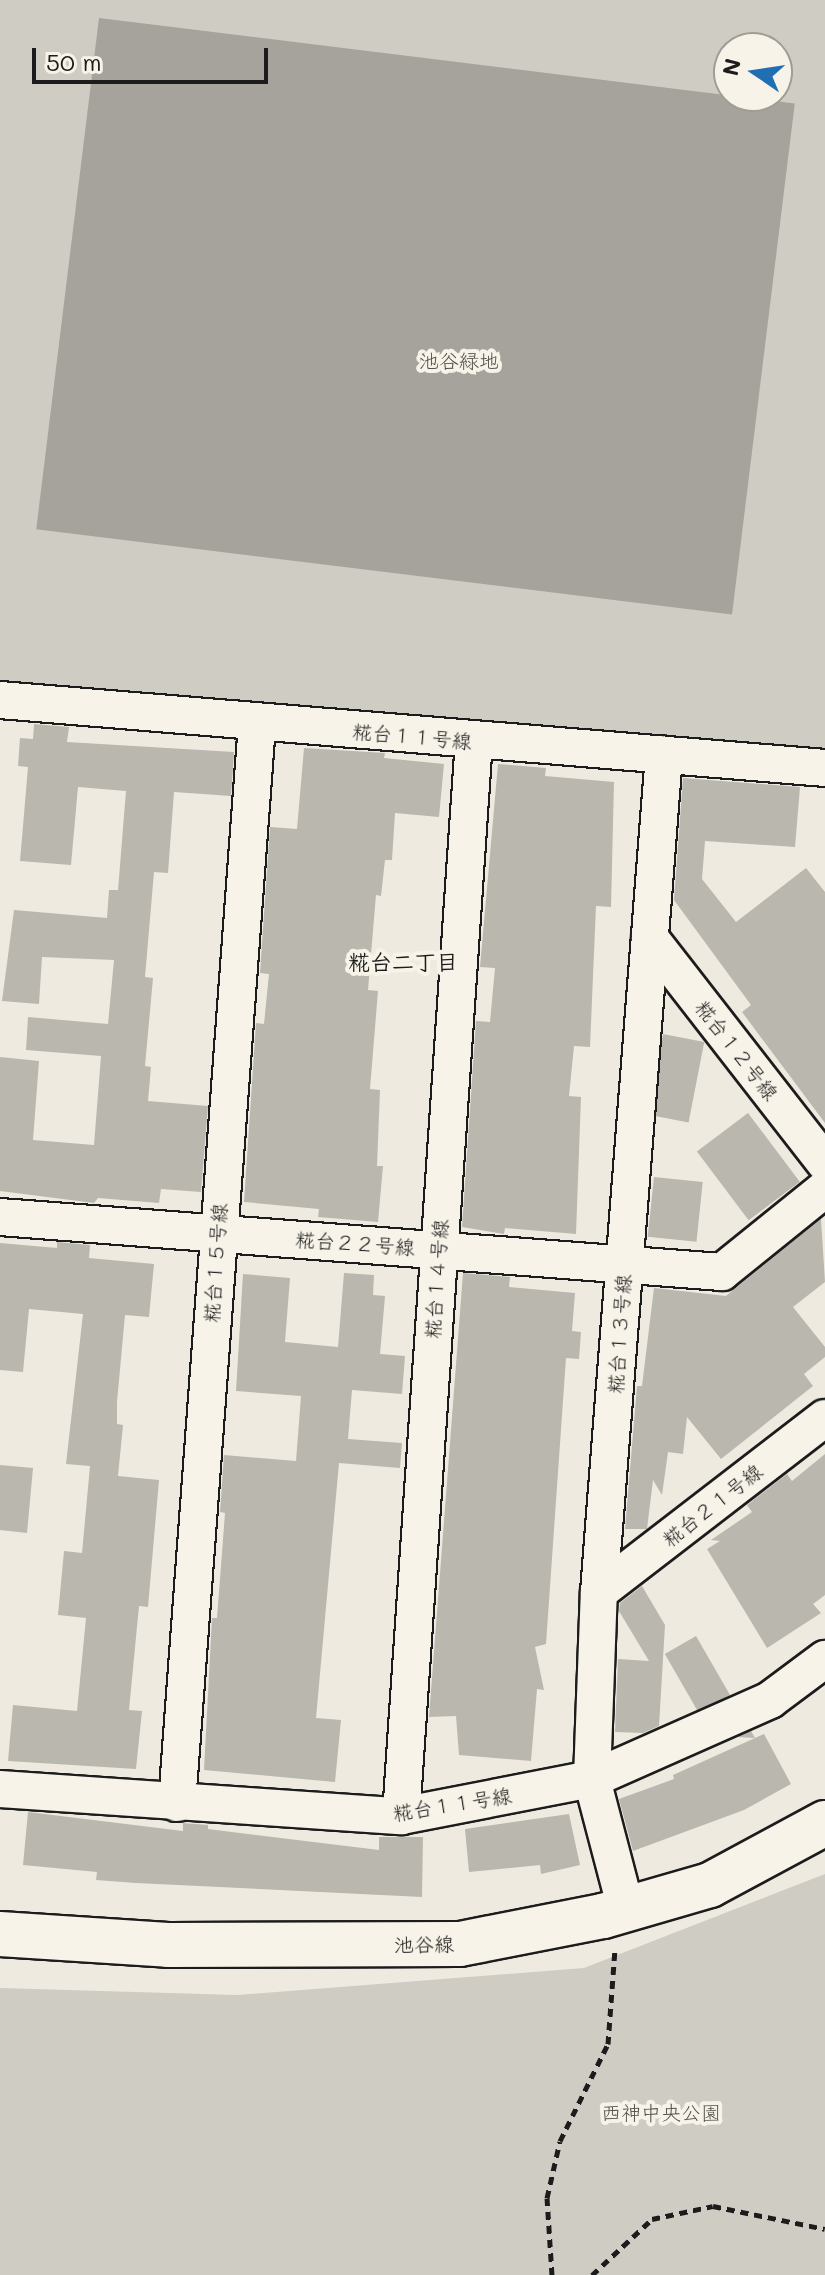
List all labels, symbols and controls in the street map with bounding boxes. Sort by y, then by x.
scale bar [36,32,272,82]
north arrow [713,32,793,112]
text: 50 m [46,46,102,77]
text: N [715,56,747,78]
park label: 池谷緑地 [419,348,499,372]
street label: 糀台１１号線 [351,719,473,753]
district label: 糀台二丁目 [348,949,458,975]
street label: 糀台１２号線 [691,995,783,1105]
street label: 糀台１５号線 [199,1202,231,1324]
street label: 糀台１４号線 [420,1218,452,1340]
street label: 糀台２２号線 [294,1227,416,1259]
street label: 糀台１３号線 [603,1273,635,1395]
street label: 糀台２１号線 [657,1459,767,1551]
street label: 糀台１１号線 [391,1783,513,1825]
street label: 池谷線 [394,1931,454,1957]
park label: 西神中央公園 [601,2100,721,2124]

